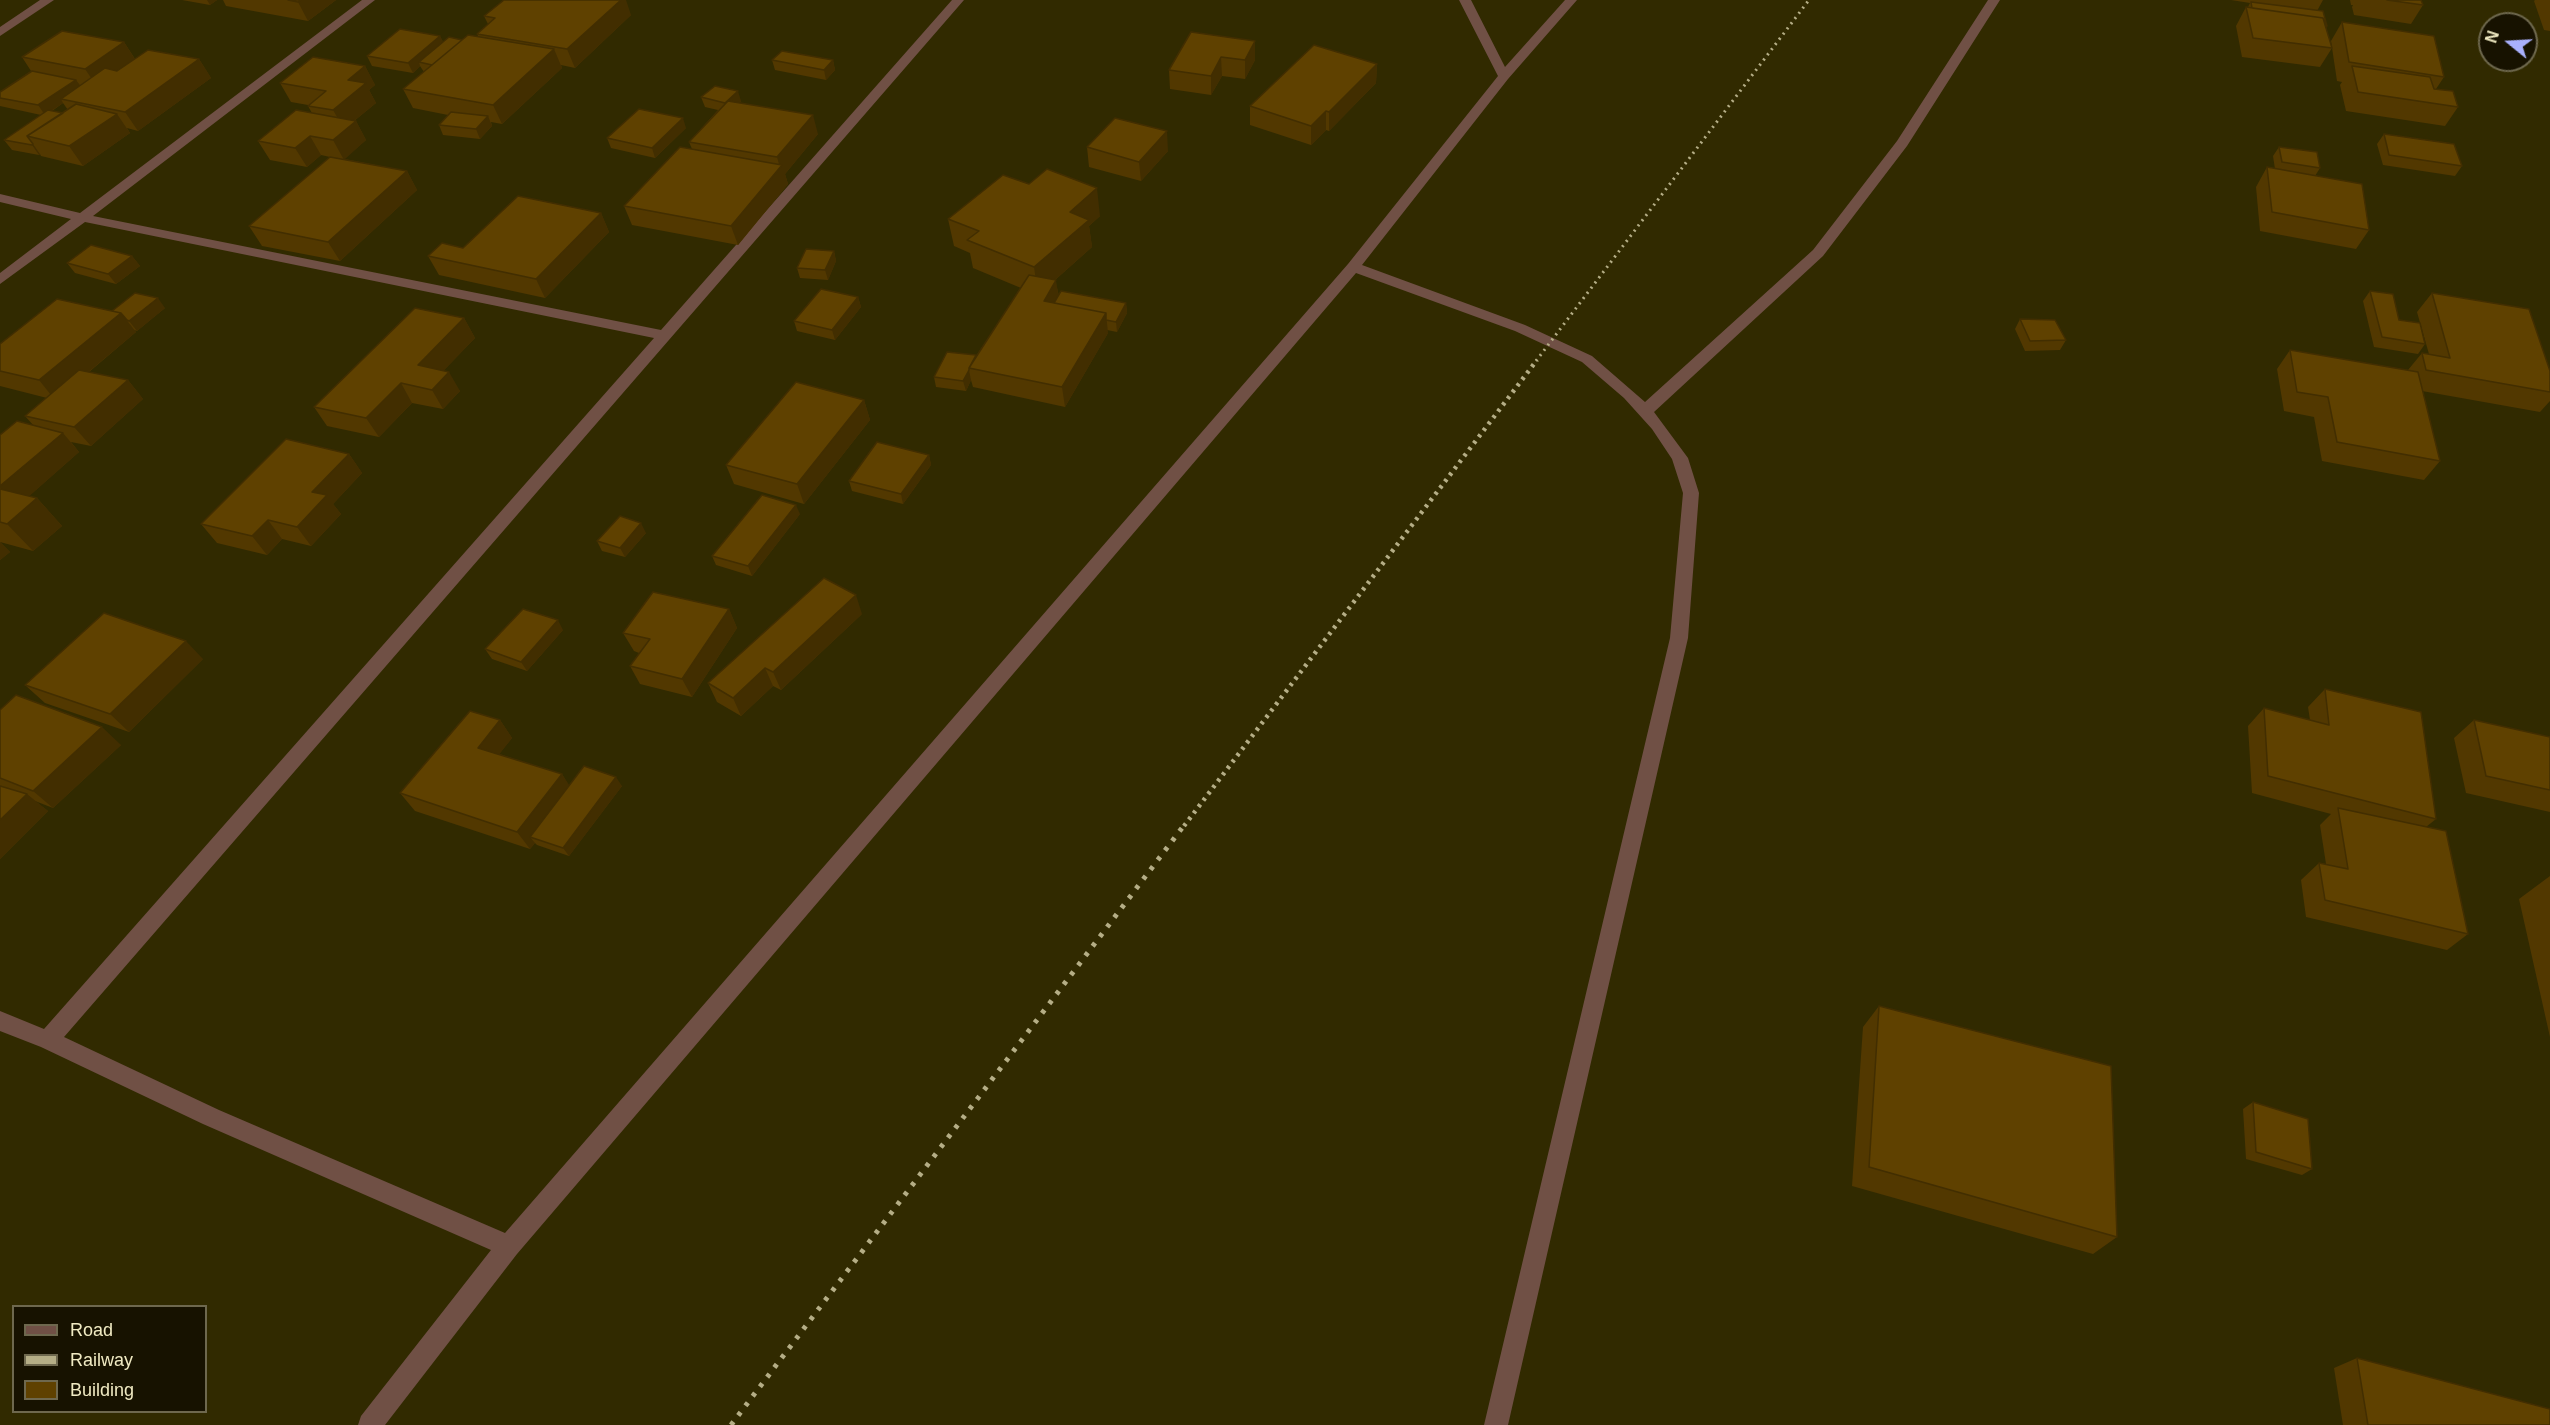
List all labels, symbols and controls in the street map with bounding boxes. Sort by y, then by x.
north arrow [2478,12,2538,72]
text: N [2482,29,2502,45]
legend [12,1305,207,1413]
text: Road [70,1320,113,1340]
text: Railway [70,1350,133,1370]
text: Building [70,1380,134,1400]

